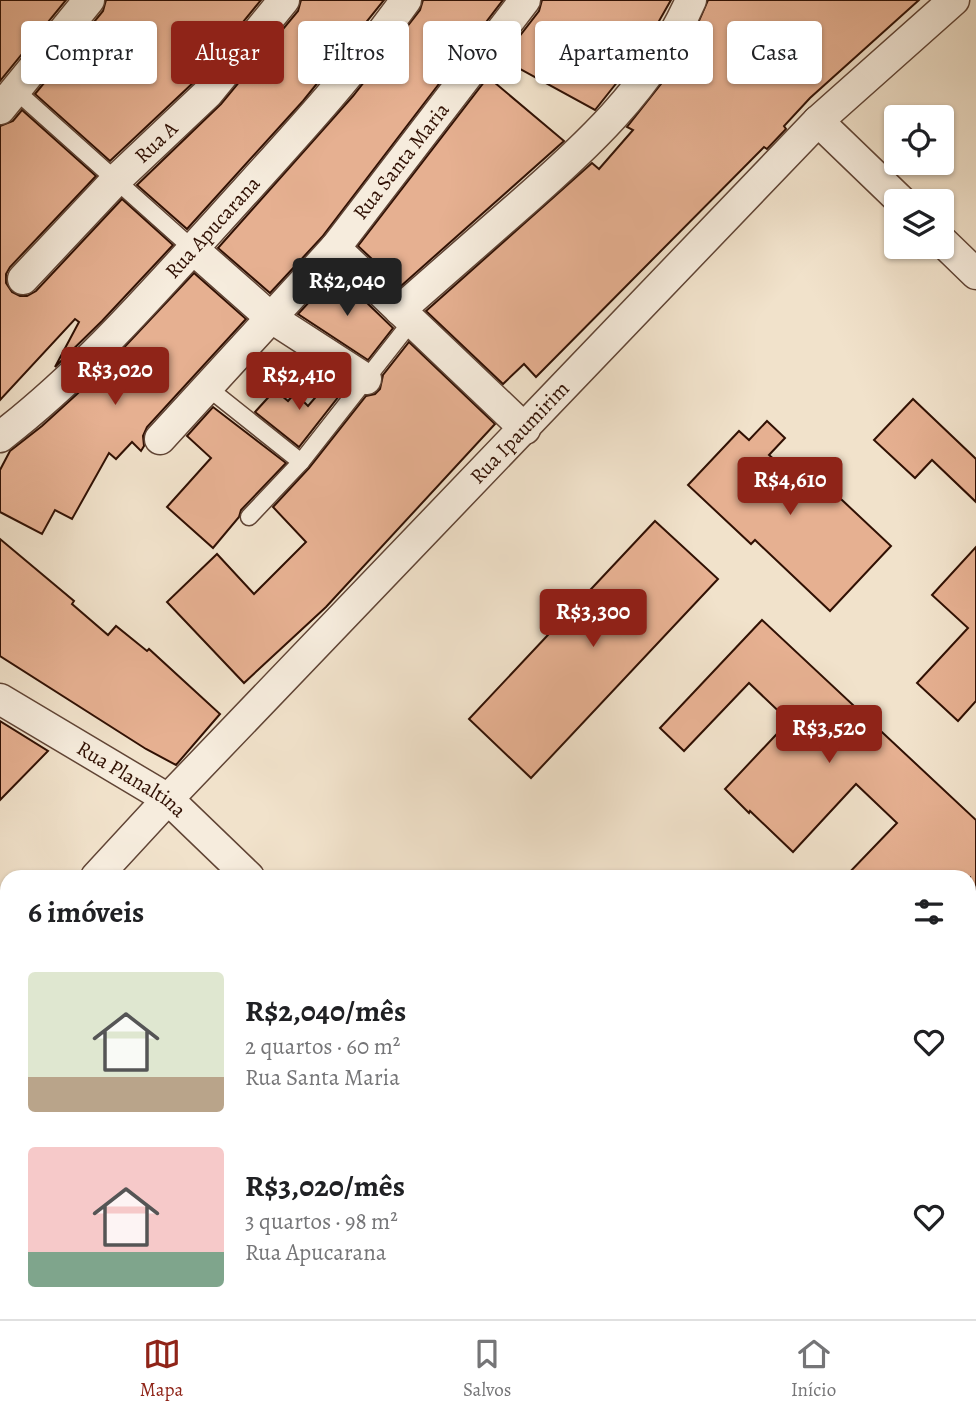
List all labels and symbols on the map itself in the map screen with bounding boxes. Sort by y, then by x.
street label: Rua Santa Maria [346,96,456,225]
street label: Rua A [128,114,184,169]
street label: Rua Apucarana [159,170,266,285]
pin: R$2,040 [282,258,412,318]
pin: R$3,020 [50,348,180,407]
pin: R$2,410 [234,352,364,412]
street label: Rua Ipaumirim [464,375,575,490]
pin: R$4,610 [725,458,855,517]
pin: R$3,300 [528,590,658,649]
pin: R$3,520 [764,706,894,765]
street label: Rua Planaltina [72,734,193,824]

